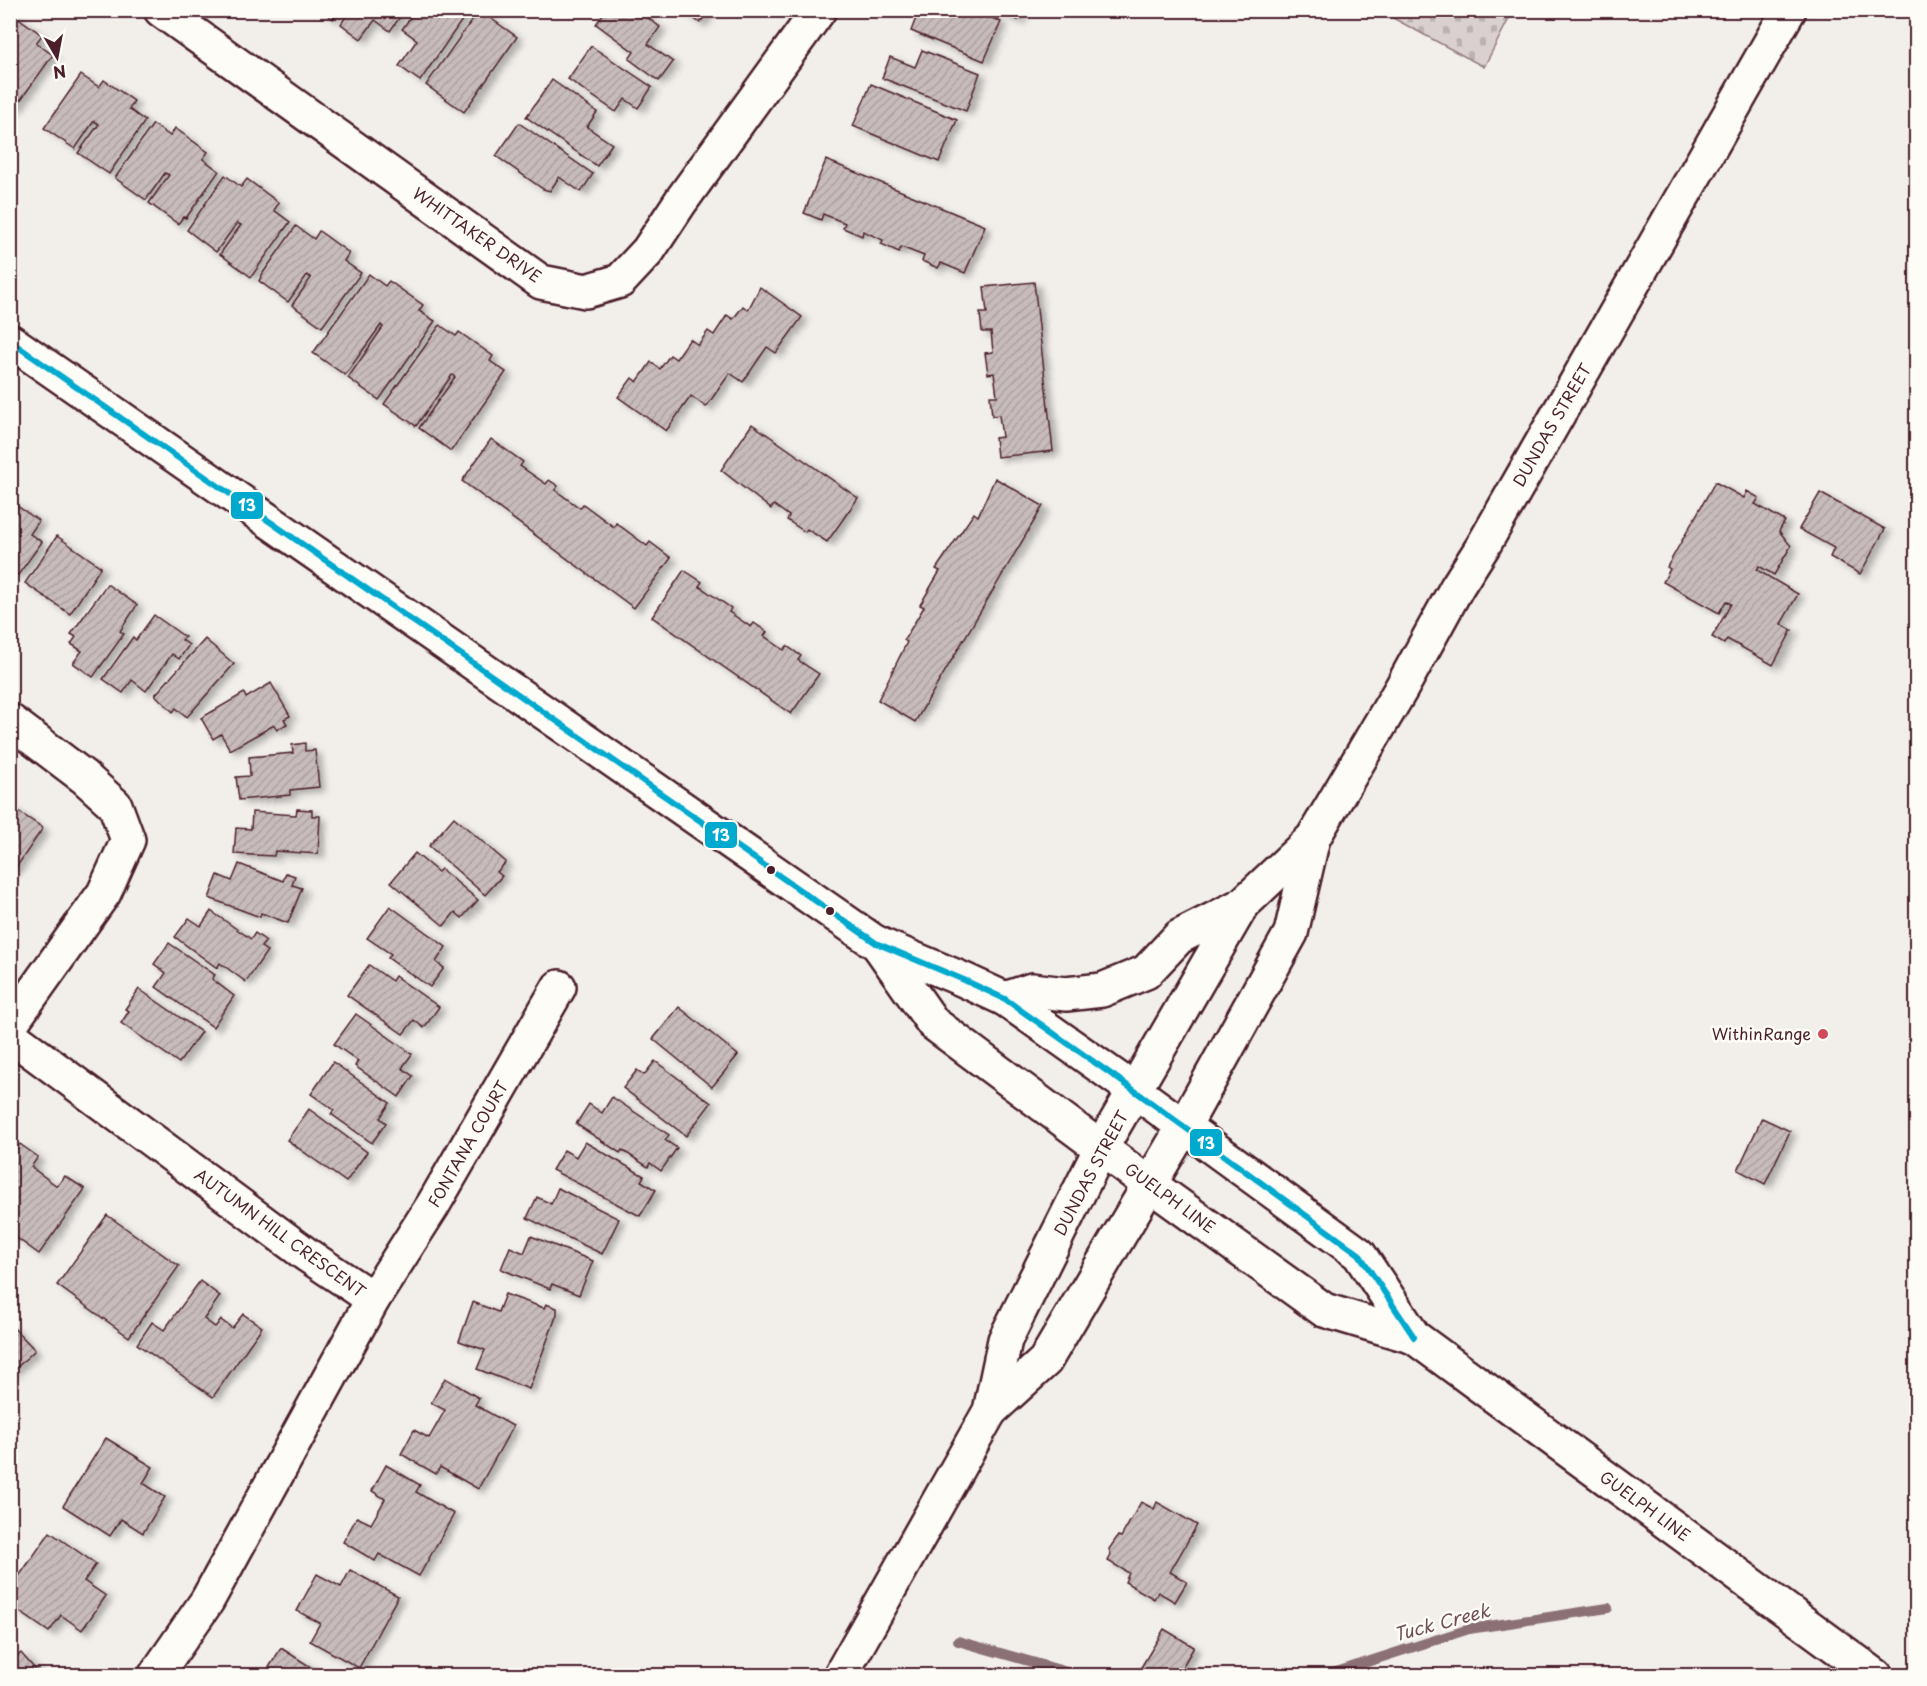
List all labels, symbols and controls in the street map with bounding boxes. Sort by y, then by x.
north arrow [27,27,87,87]
text: N [51,60,68,86]
street label: WHITTAKER DRIVE [408,181,547,288]
street label: DUNDAS STREET [1506,358,1596,491]
line badge: 13 [230,491,264,520]
text: 13 [238,492,256,516]
line badge: 13 [704,821,738,849]
text: 13 [712,822,730,846]
unlabelled marker [765,864,777,876]
unlabelled marker [824,905,836,917]
place label: WithinRange [1712,1021,1811,1045]
marker: WithinRange [1816,1027,1830,1041]
street label: FONTANA COURT [421,1076,513,1211]
street label: DUNDAS STREET [1047,1106,1133,1239]
line badge: 13 [1189,1128,1223,1157]
text: 13 [1197,1130,1215,1154]
street label: GUELPH LINE [1120,1156,1221,1238]
street label: AUTUMN HILL CRESCENT [190,1162,371,1302]
street label: GUELPH LINE [1595,1464,1696,1546]
water label: Tuck Creek [1391,1596,1494,1647]

